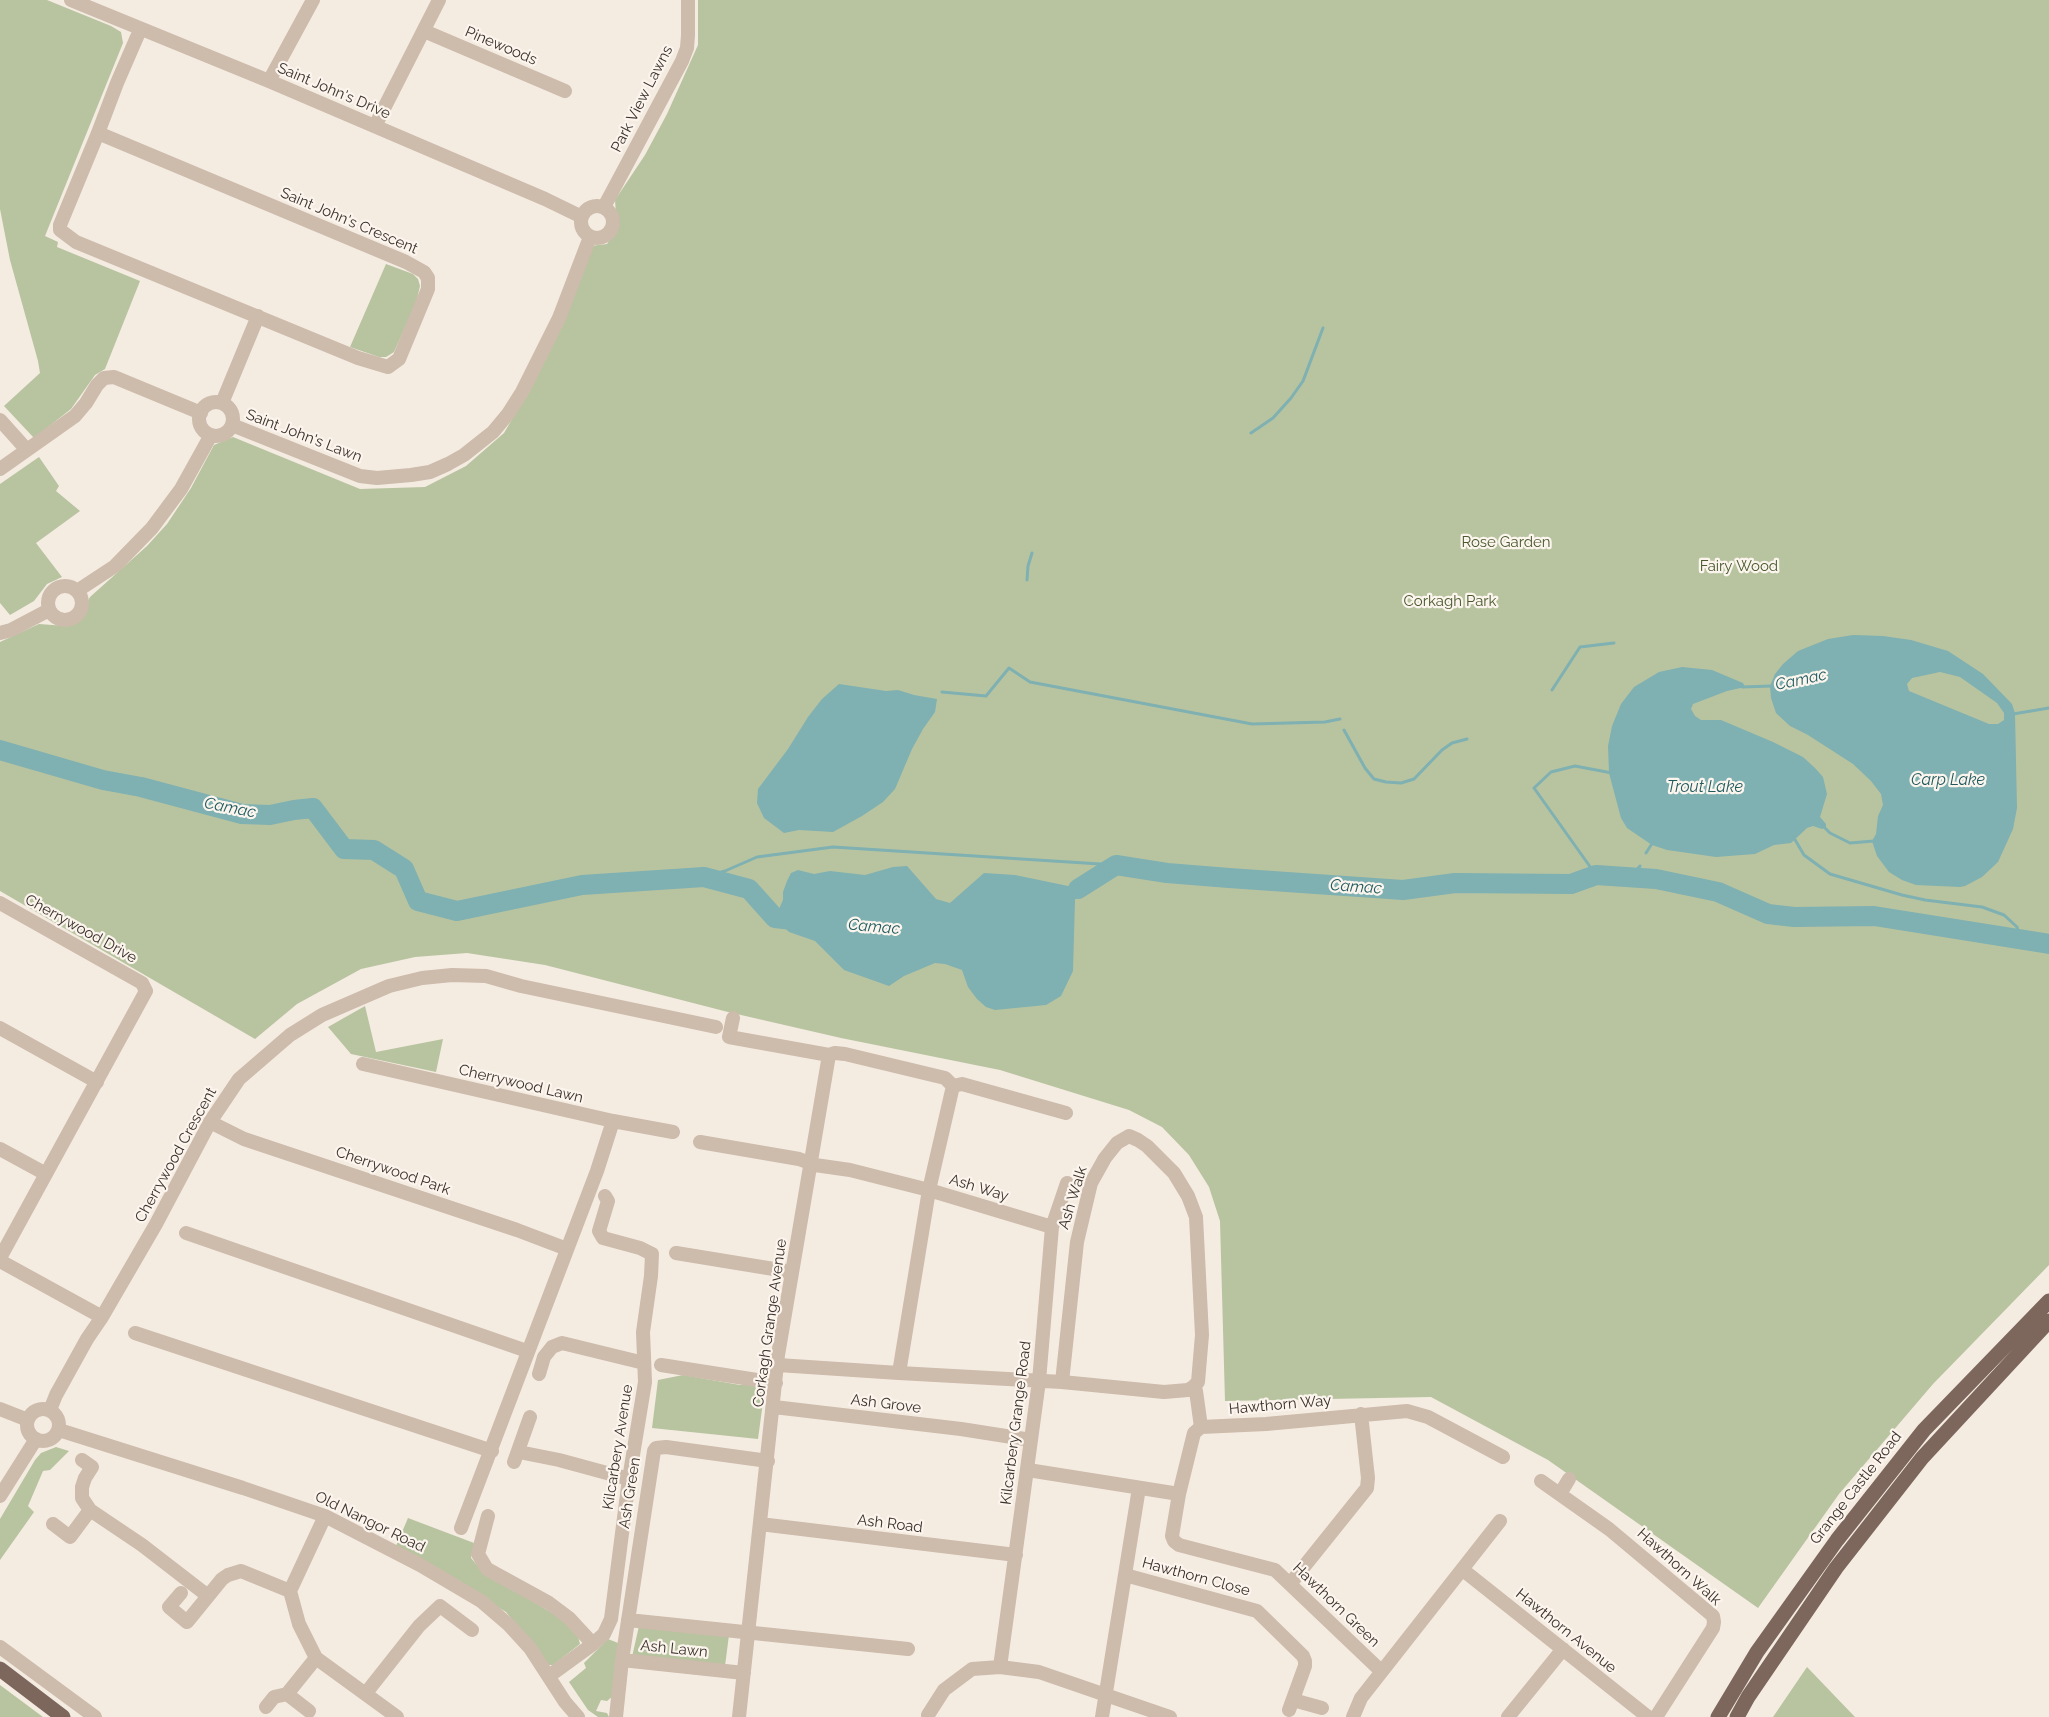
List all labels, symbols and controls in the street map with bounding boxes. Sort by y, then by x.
street label: Pinewoods [462,23,540,69]
street label: Park View Lawns [607,43,677,155]
street label: Saint John's Drive [275,59,393,123]
street label: Saint John's Crescent [278,184,420,258]
street label: Saint John's Lawn [243,406,365,466]
park label: Rose Garden [1461,533,1551,551]
park label: Fairy Wood [1700,557,1778,575]
park label: Corkagh Park [1403,592,1497,610]
water label: Camac [1774,665,1828,695]
water label: Carp Lake [1911,770,1985,790]
water label: Trout Lake [1667,777,1743,797]
water label: Camac [203,794,257,822]
water label: Camac [1329,876,1383,898]
street label: Cherrywood Drive [22,891,140,967]
water label: Camac [847,915,901,939]
street label: Cherrywood Lawn [457,1061,585,1107]
street label: Cherrywood Crescent [131,1084,221,1226]
street label: Cherrywood Park [333,1143,453,1199]
street label: Ash Walk [1055,1164,1091,1232]
street label: Ash Way [947,1171,1011,1205]
street label: Corkagh Grange Avenue [749,1238,791,1408]
street label: Kilcarbery Grange Road [997,1340,1035,1506]
street label: Kilcarbery Avenue [599,1383,637,1511]
street label: Ash Grove [850,1391,922,1417]
street label: Hawthorn Way [1228,1392,1332,1418]
street label: Grange Castle Road [1806,1428,1906,1548]
street label: Ash Green [615,1456,645,1530]
street label: Old Nangor Road [312,1488,428,1556]
street label: Ash Road [856,1511,924,1537]
street label: Hawthorn Walk [1633,1525,1725,1609]
street label: Hawthorn Close [1140,1554,1252,1600]
street label: Hawthorn Green [1289,1559,1383,1651]
street label: Hawthorn Avenue [1512,1585,1620,1677]
street label: Ash Lawn [640,1637,708,1661]

